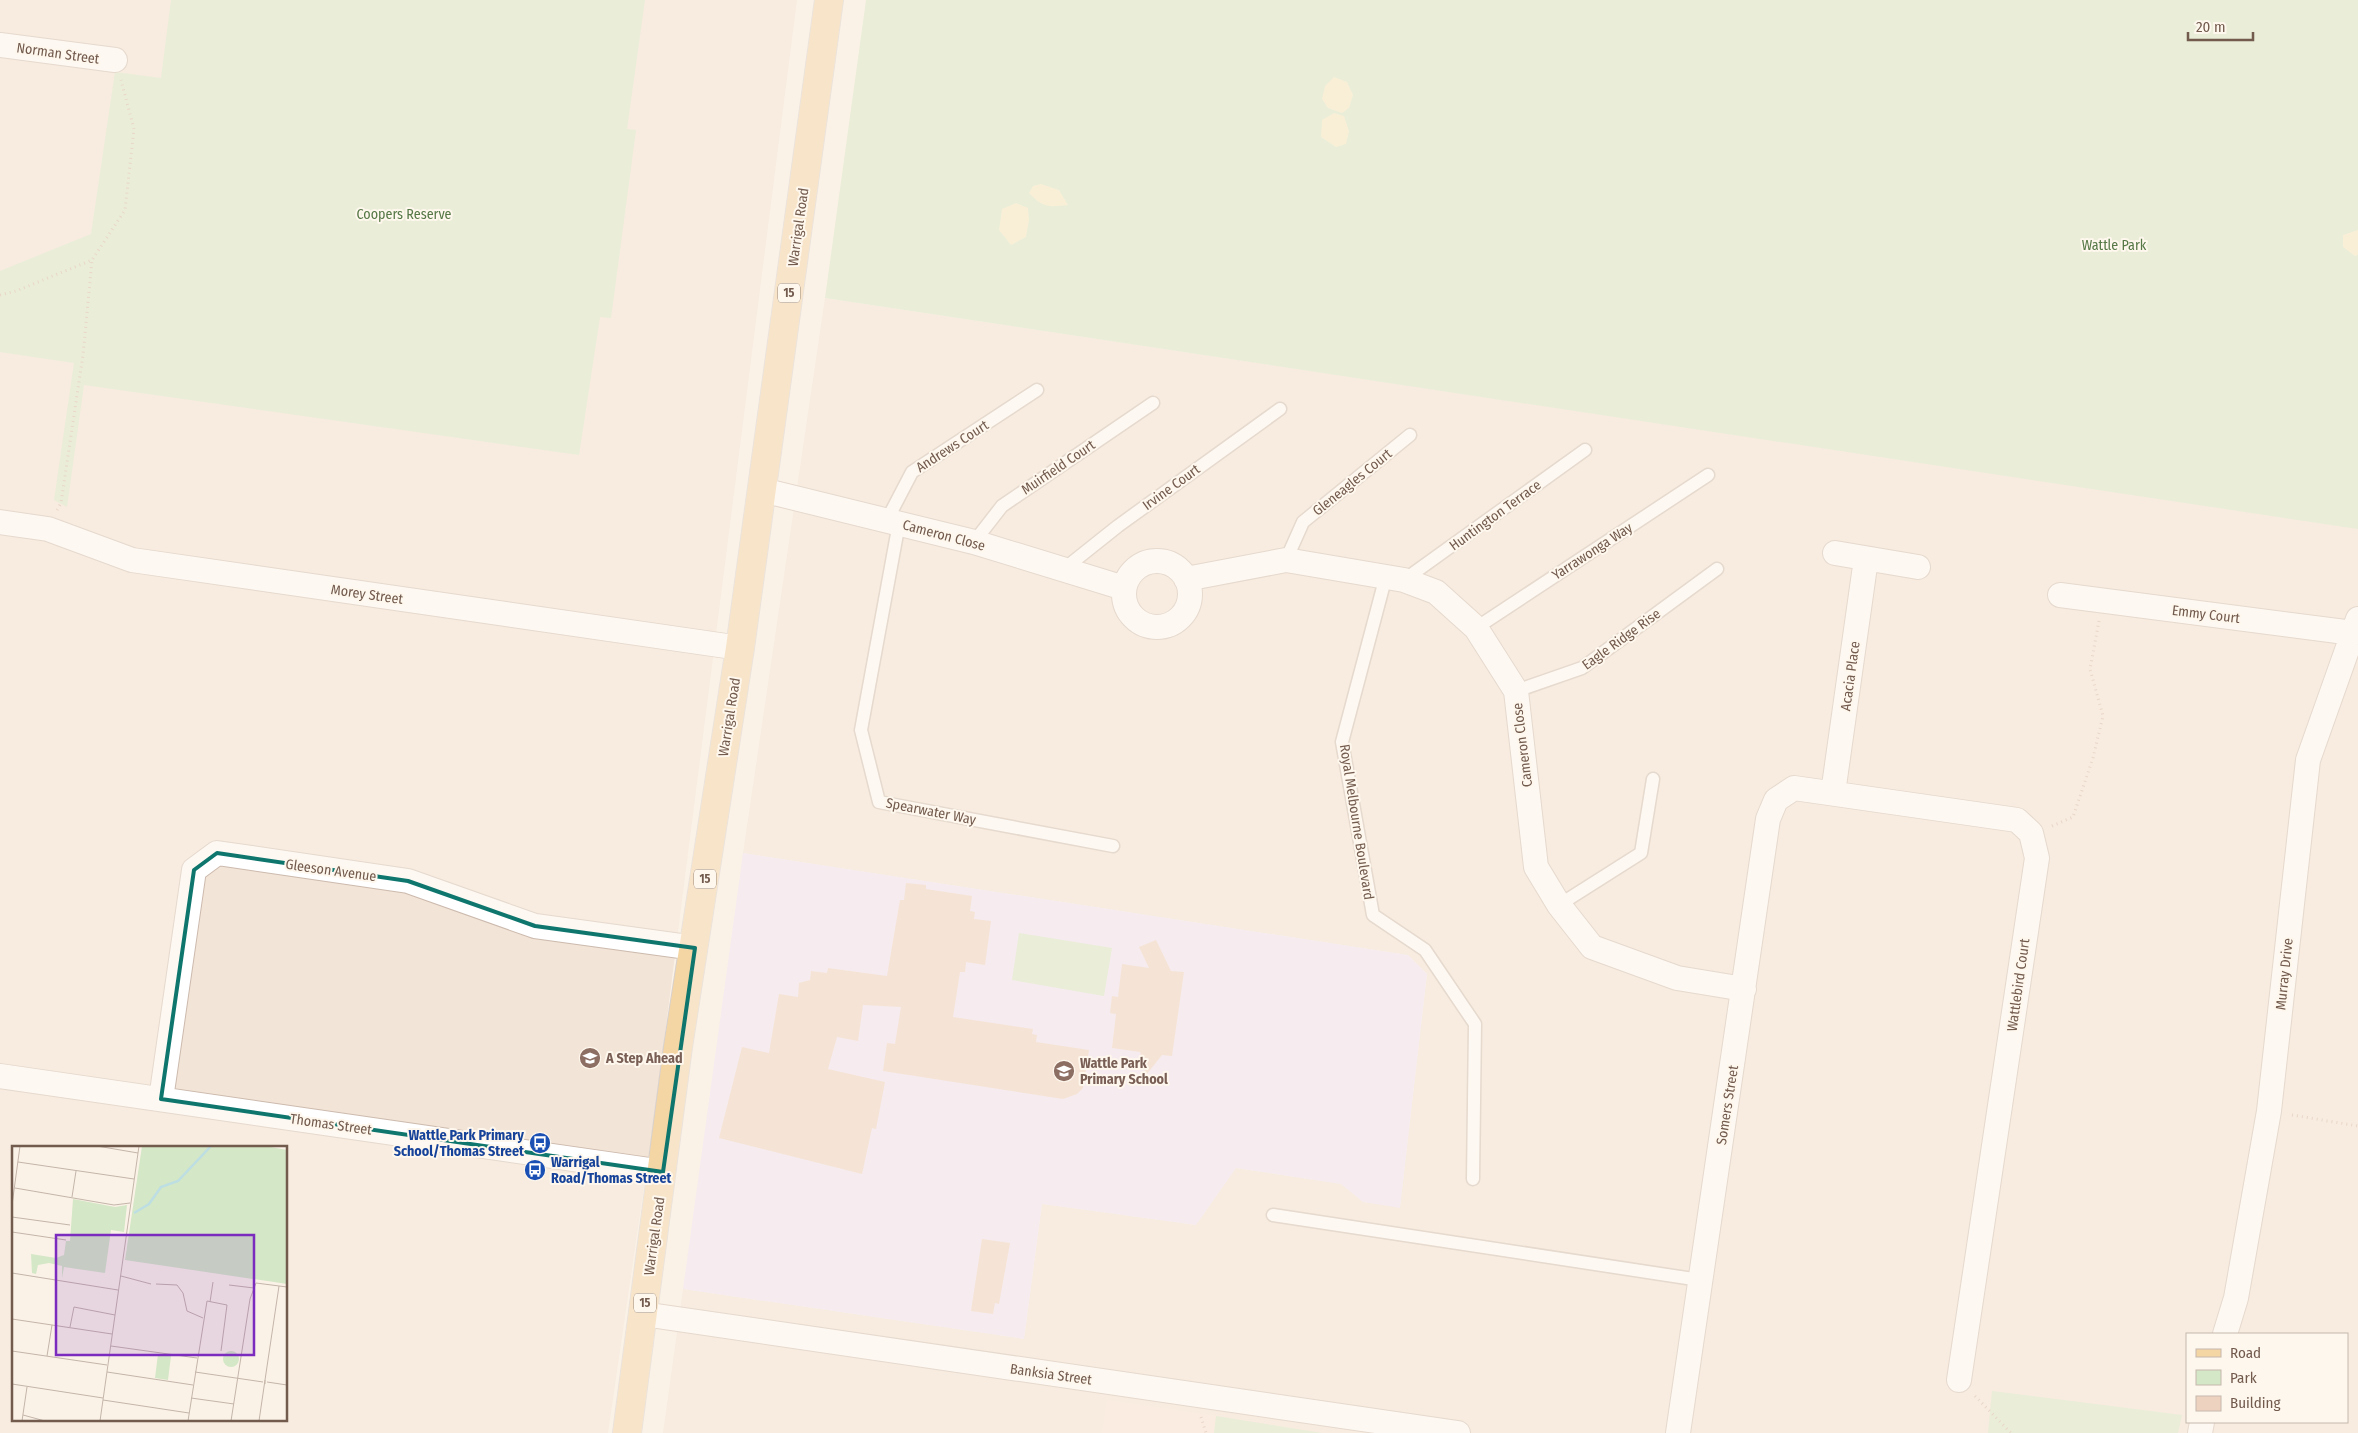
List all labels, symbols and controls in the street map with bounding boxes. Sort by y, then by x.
scale bar [2188,10,2253,42]
text: 20 m [2196,18,2226,36]
street label: Norman Street [15,39,101,68]
street label: Warrigal Road [785,187,812,268]
park label: Coopers Reserve [356,206,452,223]
park label: Wattle Park [2082,237,2147,254]
road number: 15 [778,284,800,302]
street label: Andrews Court [913,416,992,476]
street label: Muirfield Court [1018,436,1099,498]
street label: Gleneagles Court [1309,445,1396,519]
street label: Irvine Court [1139,461,1204,514]
street label: Huntington Terrace [1446,476,1544,554]
street label: Cameron Close [901,516,987,555]
street label: Yarrawonga Way [1549,519,1636,584]
street label: Morey Street [330,581,404,608]
street label: Emmy Court [2171,602,2241,627]
street label: Eagle Ridge Rise [1579,605,1664,674]
street label: Acacia Place [1837,640,1864,712]
street label: Warrigal Road [715,677,744,758]
street label: Cameron Close [1509,702,1536,788]
street label: Royal Melbourne Boulevard [1336,743,1377,901]
street label: Spearwater Way [885,794,978,829]
street label: Gleeson Avenue [284,856,378,885]
road number: 15 [694,870,716,889]
street label: Wattlebird Court [2004,937,2033,1033]
street label: Murray Drive [2272,937,2297,1011]
school or university icon: A Step Ahead [578,1046,602,1070]
place label: A Step Ahead [605,1050,683,1067]
place label: Wattle Park Primary School [1080,1055,1168,1088]
school or university icon: Wattle Park Primary School [1052,1059,1076,1083]
street label: Somers Street [1713,1064,1742,1146]
street label: Thomas Street [289,1110,373,1139]
place label: Wattle Park Primary School/Thomas Street [394,1127,525,1160]
bus stop icon: Wattle Park Primary School/Thomas Street [528,1131,552,1155]
inset map [12,1146,288,1420]
place label: Warrigal Road/Thomas Street [551,1154,673,1187]
bus stop icon: Warrigal Road/Thomas Street [523,1158,547,1182]
street label: Warrigal Road [641,1196,668,1277]
road number: 15 [634,1294,656,1312]
legend [2186,1333,2348,1423]
text: Road [2230,1344,2261,1362]
street label: Banksia Street [1009,1360,1093,1389]
text: Park [2230,1369,2257,1387]
text: Building [2230,1394,2281,1412]

